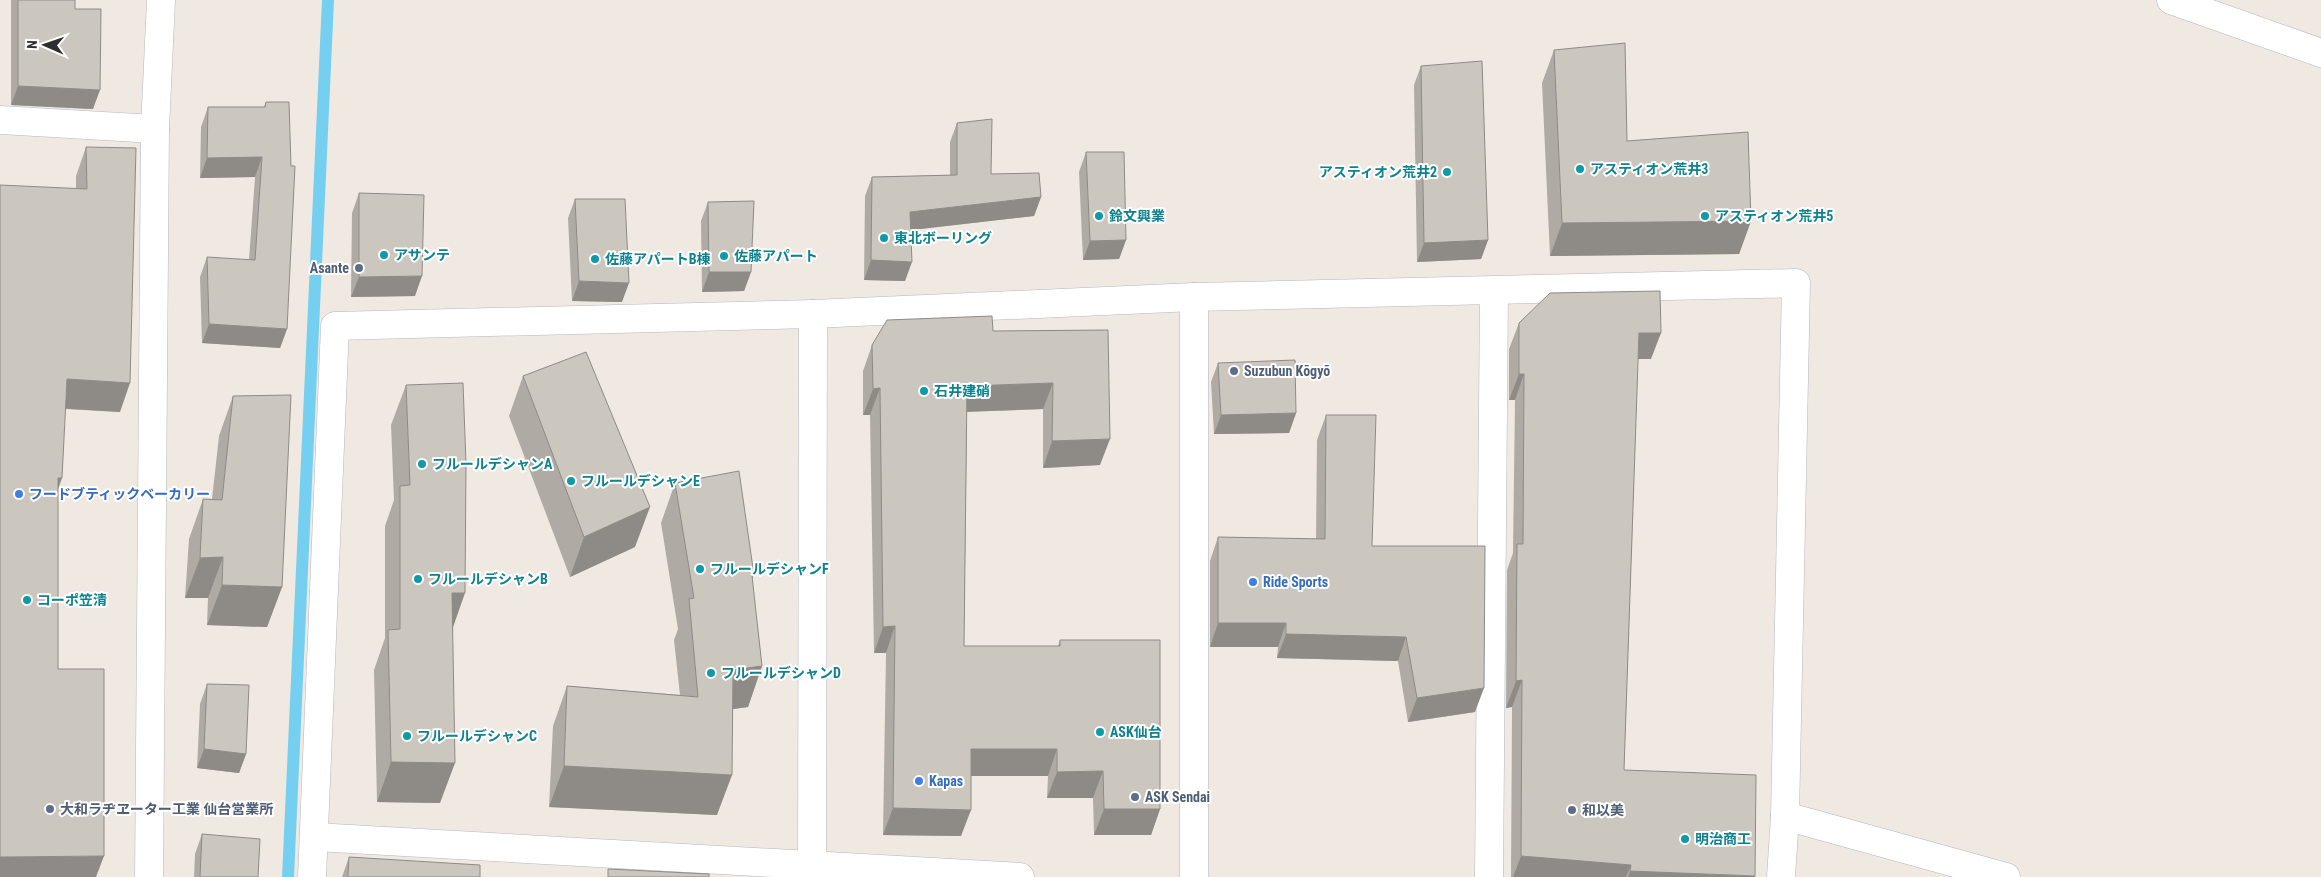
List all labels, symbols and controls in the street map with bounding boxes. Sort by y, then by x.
north arrow [20,20,70,70]
text: N [24,40,40,49]
place label: アスティオン荒井3 [1590,161,1708,177]
marker: アスティオン荒井3 [1574,163,1586,175]
place label: アスティオン荒井2 [1319,164,1437,180]
marker: アスティオン荒井2 [1441,166,1453,178]
place label: 鈴文興業 [1109,208,1165,224]
place label: アスティオン荒井5 [1715,208,1833,224]
marker: 鈴文興業 [1093,210,1105,222]
marker: アスティオン荒井5 [1699,210,1711,222]
place label: 東北ボーリング [894,230,992,246]
marker: 東北ボーリング [878,232,890,244]
place label: アサンテ [394,247,450,263]
place label: 佐藤アパート [734,248,818,264]
marker: アサンテ [378,249,390,261]
marker: 佐藤アパート [718,250,730,262]
place label: 佐藤アパートB棟 [605,251,711,267]
marker: 佐藤アパートB棟 [589,253,601,265]
place label: Asante [310,260,349,276]
marker: Asante [353,262,365,274]
place label: Suzubun Kōgyō [1244,363,1330,379]
marker: Suzubun Kōgyō [1228,365,1240,377]
place label: 石井建硝 [934,383,990,399]
marker: 石井建硝 [918,385,930,397]
place label: フルールデシャンA [432,456,553,472]
marker: フルールデシャンA [416,458,428,470]
place label: フルールデシャンE [581,473,700,489]
marker: フルールデシャンE [565,475,577,487]
place label: フードブティックベーカリー [29,486,210,502]
marker: フードブティックベーカリー [13,488,25,500]
place label: フルールデシャンF [710,561,829,577]
marker: フルールデシャンF [694,563,706,575]
place label: フルールデシャンB [428,571,548,587]
marker: フルールデシャンB [412,573,424,585]
place label: Ride Sports [1263,574,1328,590]
marker: Ride Sports [1247,576,1259,588]
place label: コーポ笠清 [37,592,107,608]
marker: コーポ笠清 [21,594,33,606]
place label: フルールデシャンD [721,665,841,681]
marker: フルールデシャンD [705,667,717,679]
place label: ASK仙台 [1110,724,1162,740]
marker: ASK仙台 [1094,726,1106,738]
place label: フルールデシャンC [417,728,537,744]
marker: フルールデシャンC [401,730,413,742]
place label: Kapas [929,773,963,789]
marker: Kapas [913,775,925,787]
place label: ASK Sendai [1145,789,1210,805]
marker: ASK Sendai [1129,791,1141,803]
place label: 大和ラヂヱーター工業 仙台営業所 [60,801,273,817]
place label: 和以美 [1582,802,1624,818]
marker: 大和ラヂヱーター工業 仙台営業所 [44,803,56,815]
marker: 和以美 [1566,804,1578,816]
place label: 明治商工 [1695,831,1751,847]
marker: 明治商工 [1679,833,1691,845]

